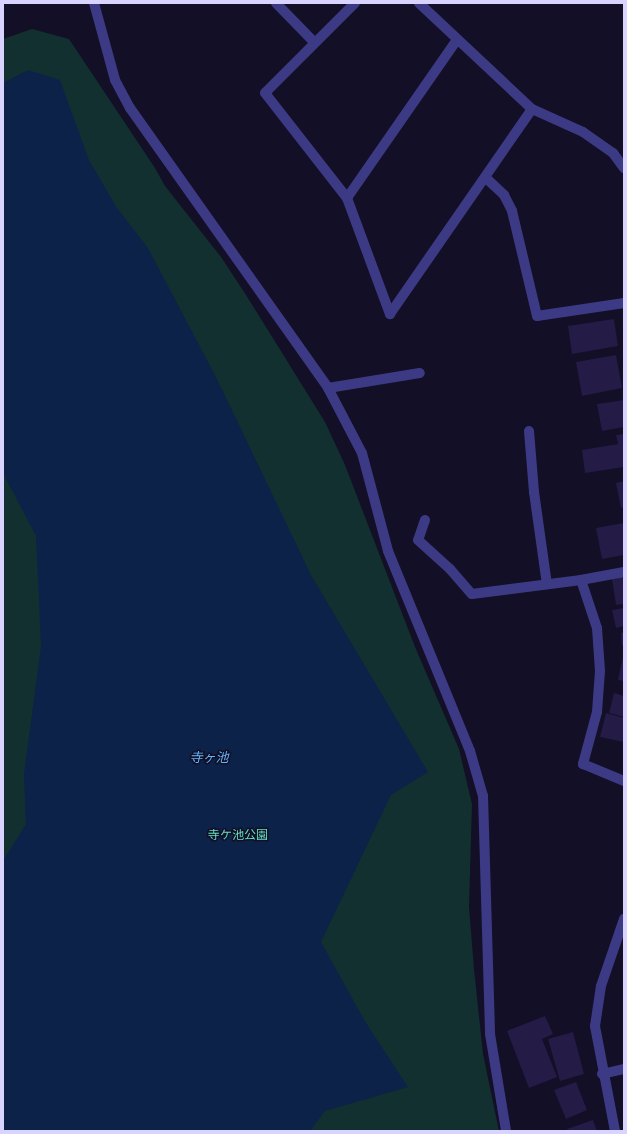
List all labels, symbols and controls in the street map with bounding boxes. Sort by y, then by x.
water label: 寺ヶ池 [190,749,228,765]
park label: 寺ケ池公園 [208,828,268,842]

